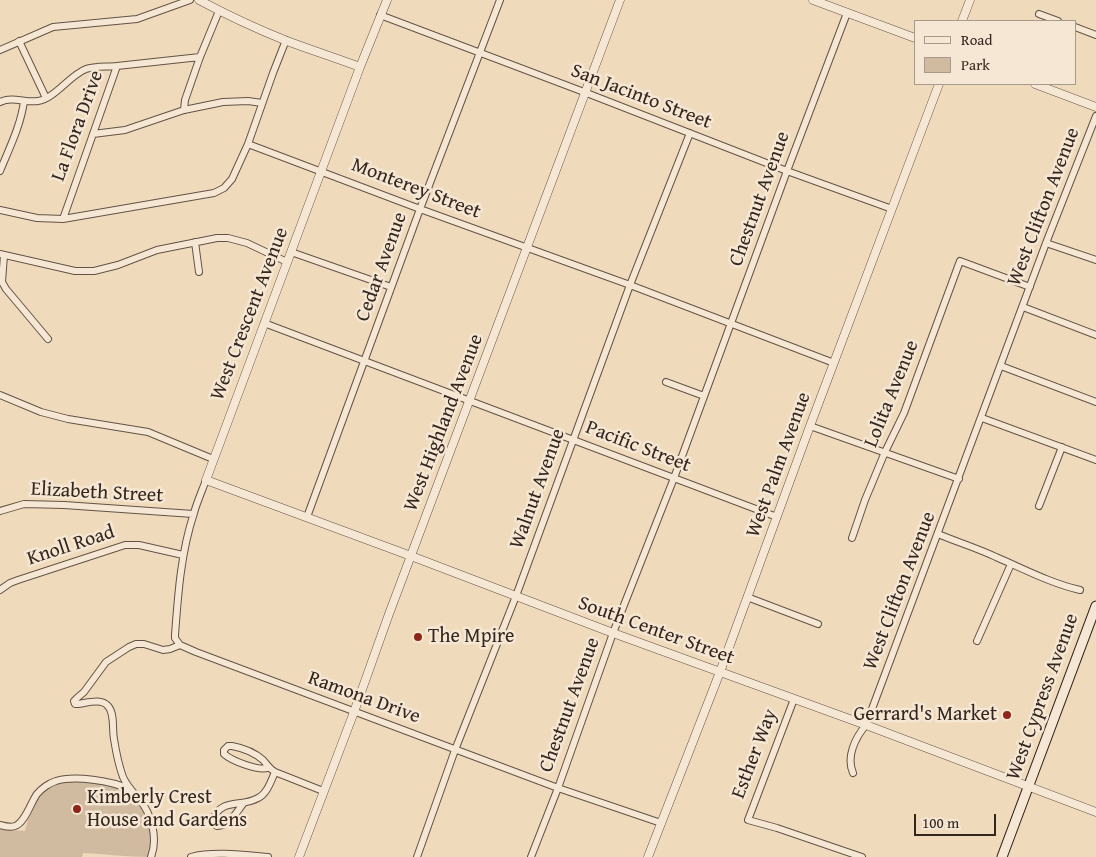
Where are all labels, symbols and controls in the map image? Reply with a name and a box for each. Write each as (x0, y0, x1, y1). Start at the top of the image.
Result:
legend (914, 20, 1076, 85)
text: Road (961, 29, 992, 50)
text: Park (961, 54, 990, 75)
street label: San Jacinto Street (567, 59, 715, 135)
street label: La Flora Drive (47, 67, 109, 185)
street label: West Clifton Avenue (1003, 124, 1085, 290)
street label: Chestnut Avenue (725, 128, 795, 270)
street label: Monterey Street (348, 153, 484, 225)
street label: Cedar Avenue (351, 209, 413, 325)
street label: West Crescent Avenue (206, 224, 294, 404)
street label: West Highland Avenue (399, 331, 489, 515)
street label: Lolita Avenue (860, 337, 924, 451)
street label: West Palm Avenue (742, 389, 816, 541)
street label: Pacific Street (582, 416, 694, 478)
street label: Walnut Avenue (505, 426, 571, 552)
street label: Elizabeth Street (30, 478, 164, 508)
street label: West Clifton Avenue (859, 508, 941, 674)
street label: Knoll Road (24, 521, 118, 571)
street label: South Center Street (575, 592, 737, 670)
street label: West Cypress Avenue (1002, 610, 1084, 784)
place label: The Mpire (428, 625, 514, 649)
marker: The Mpire (412, 631, 424, 643)
street label: Chestnut Avenue (535, 634, 605, 776)
street label: Ramona Drive (305, 667, 423, 729)
place label: Gerrard's Market (854, 703, 997, 727)
street label: Esther Way (727, 706, 783, 802)
marker: Gerrard's Market (1001, 709, 1013, 721)
place label: Kimberly Crest House and Gardens (87, 786, 247, 833)
marker: Kimberly Crest House and Gardens (71, 803, 83, 815)
scale bar (916, 804, 998, 836)
text: 100 m (922, 812, 959, 833)

